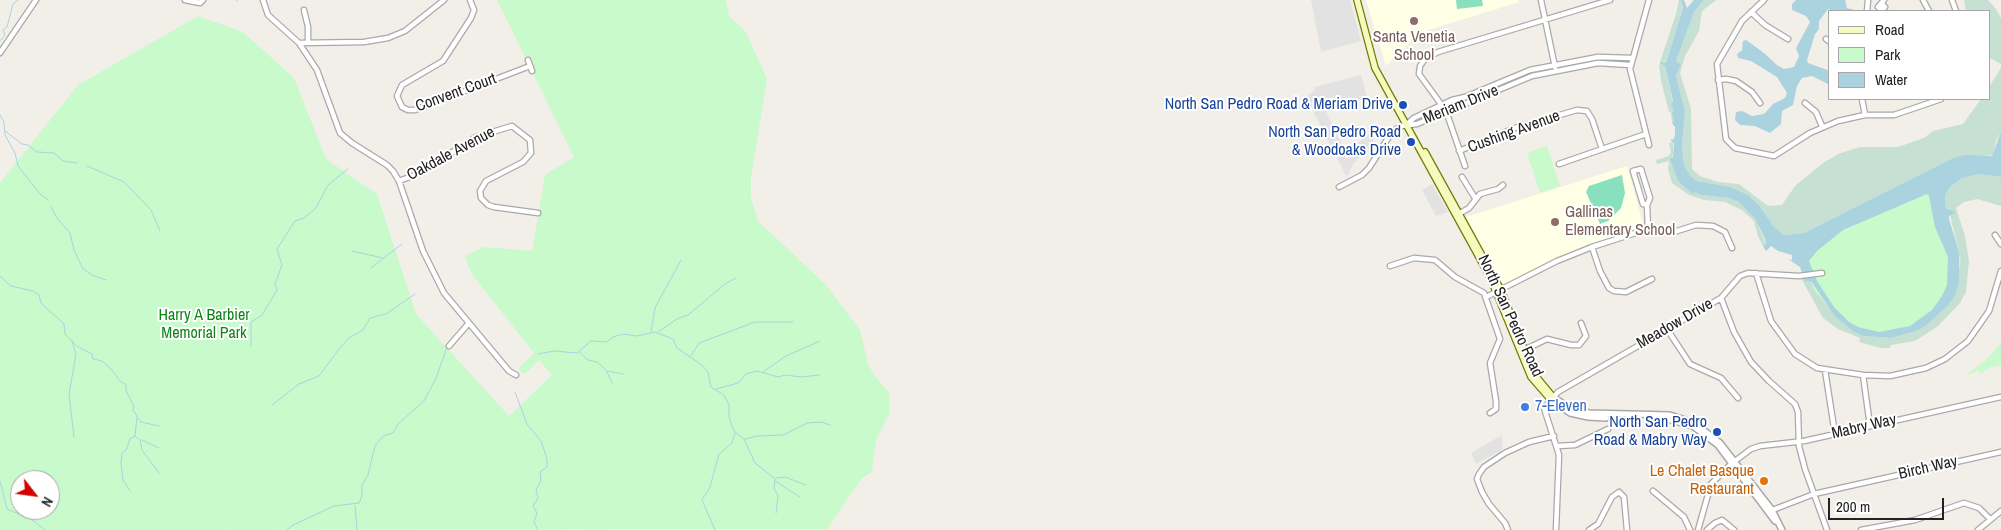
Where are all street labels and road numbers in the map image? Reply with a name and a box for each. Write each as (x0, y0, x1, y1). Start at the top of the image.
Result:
street label: Convent Court (413, 70, 499, 116)
street label: Meriam Drive (1421, 81, 1501, 129)
street label: Cushing Avenue (1465, 106, 1563, 158)
street label: Oakdale Avenue (404, 123, 498, 185)
street label: North San Pedro Road (1473, 252, 1547, 380)
street label: Meadow Drive (1634, 295, 1716, 353)
street label: Mabry Way (1830, 410, 1898, 444)
street label: Birch Way (1897, 452, 1959, 484)

